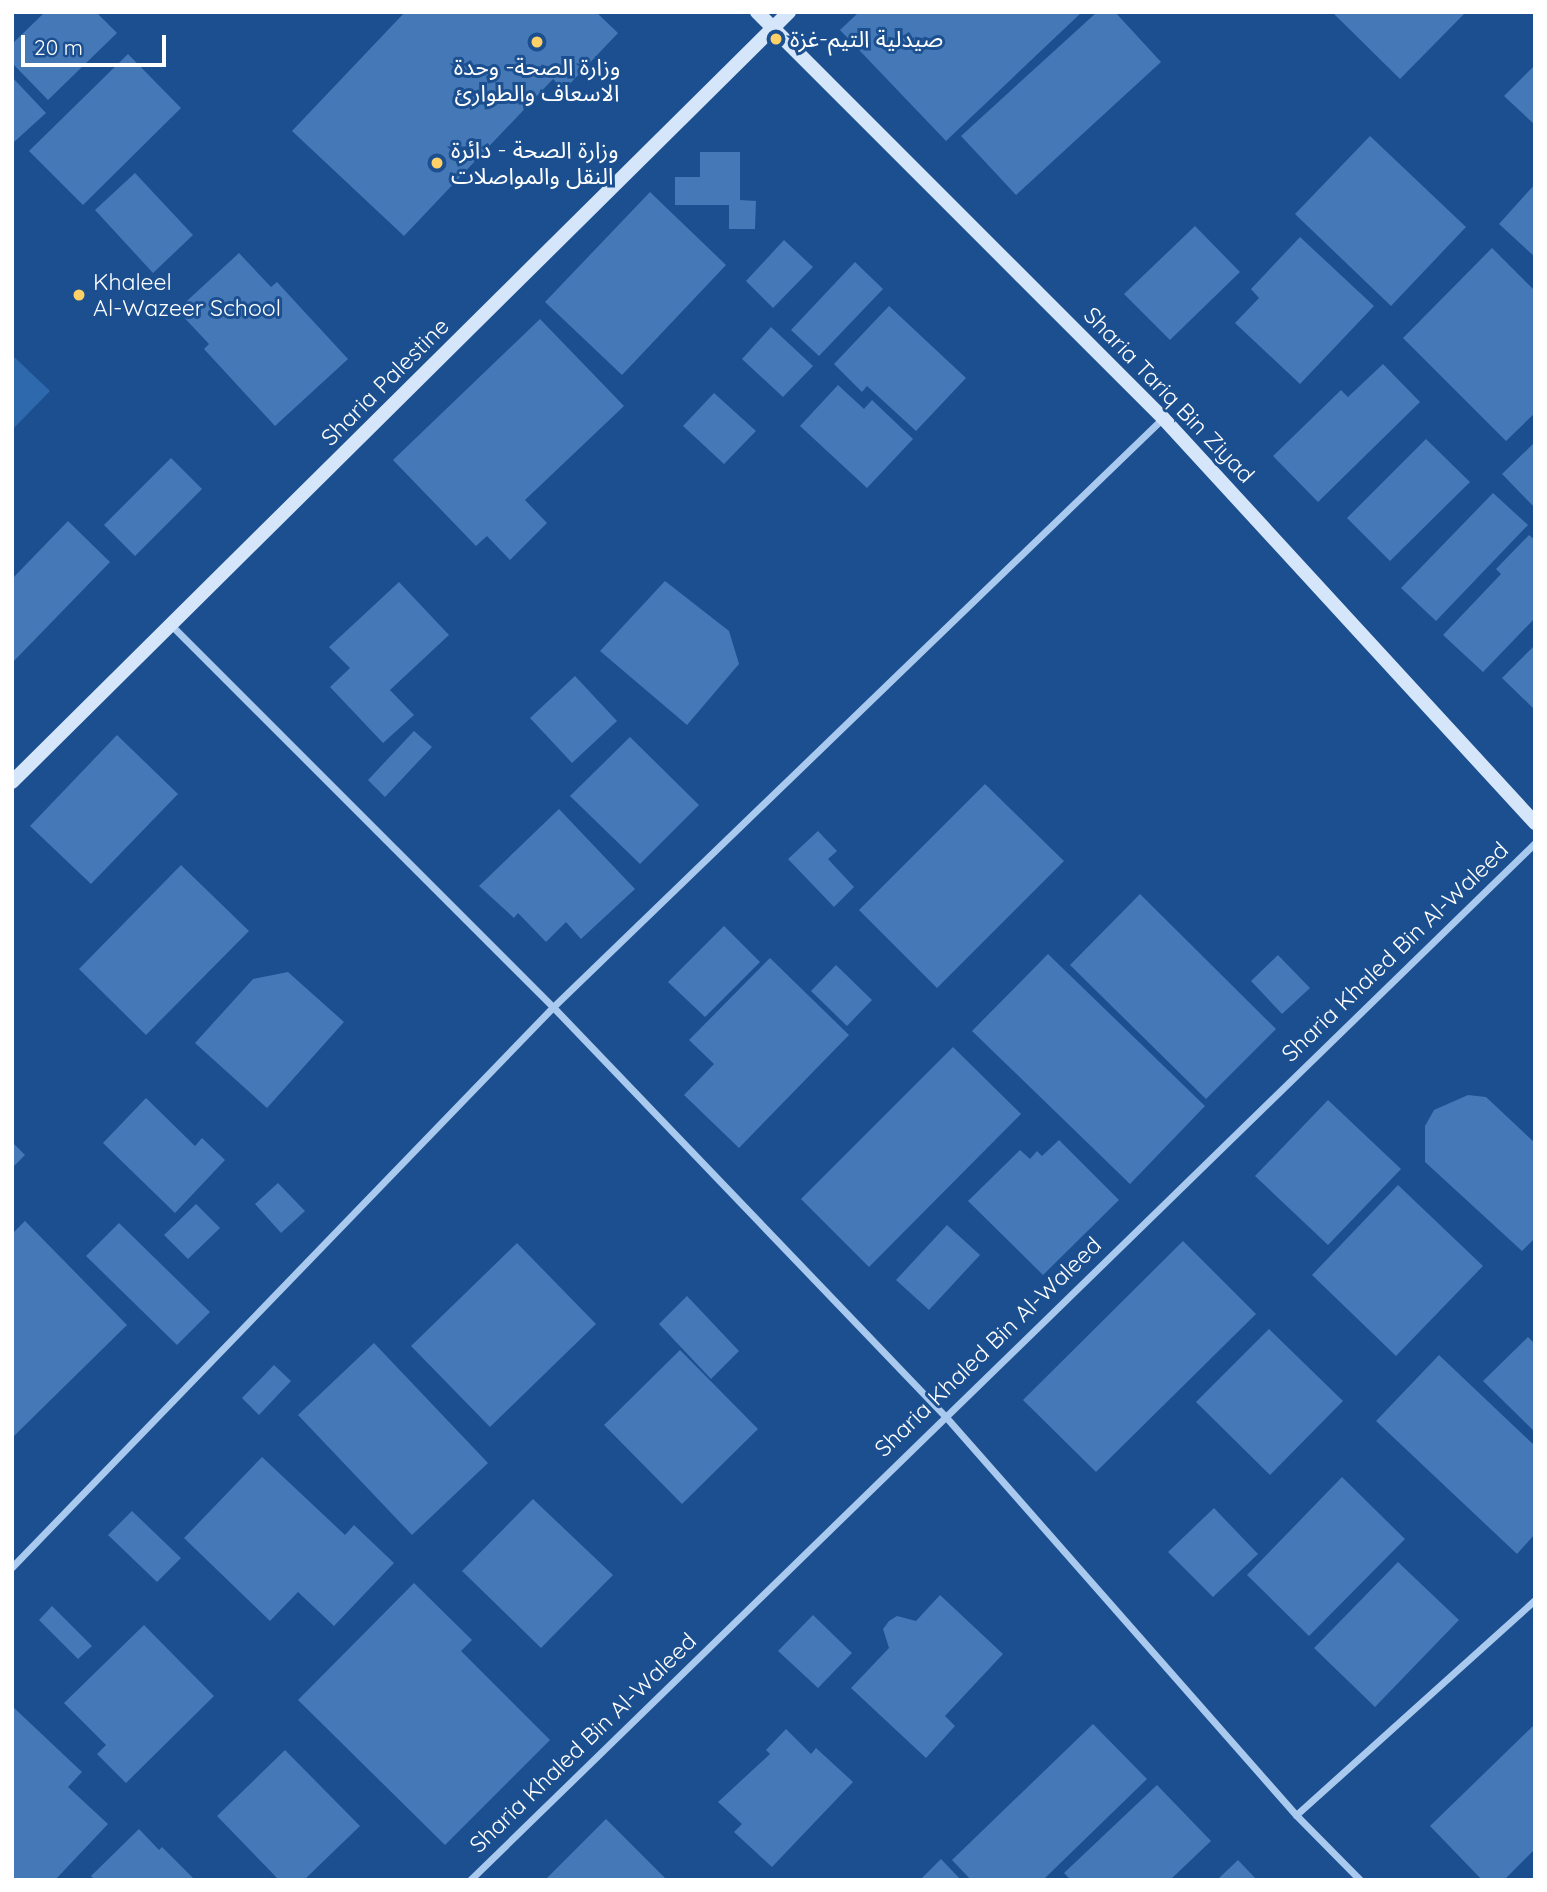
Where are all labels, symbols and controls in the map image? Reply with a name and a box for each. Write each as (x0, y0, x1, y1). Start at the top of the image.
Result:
scale bar (24, 21, 170, 65)
place label: صيدلية التيم-غزة (790, 25, 943, 53)
marker: صيدلية التيم-غزة (768, 31, 784, 47)
text: 20 m (34, 34, 83, 60)
marker: وزارة الصحة- وحدة الاسعاف والطوارئ (529, 34, 545, 50)
place label: وزارة الصحة- وحدة الاسعاف والطوارئ (454, 53, 620, 107)
place label: وزارة الصحة - دائرة النقل والمواصلات (451, 136, 619, 190)
marker: وزارة الصحة - دائرة النقل والمواصلات (429, 155, 445, 171)
place label: Khaleel Al-Wazeer School (93, 268, 281, 322)
marker: Khaleel Al-Wazeer School (71, 287, 87, 303)
street label: Sharia Tariq Bin Ziyad (1078, 301, 1260, 489)
street label: Sharia Palestine (315, 312, 455, 452)
street label: Sharia Khaled Bin Al-Waleed (1276, 836, 1514, 1068)
street label: Sharia Khaled Bin Al-Waleed (869, 1231, 1107, 1463)
street label: Sharia Khaled Bin Al-Waleed (464, 1627, 702, 1859)

